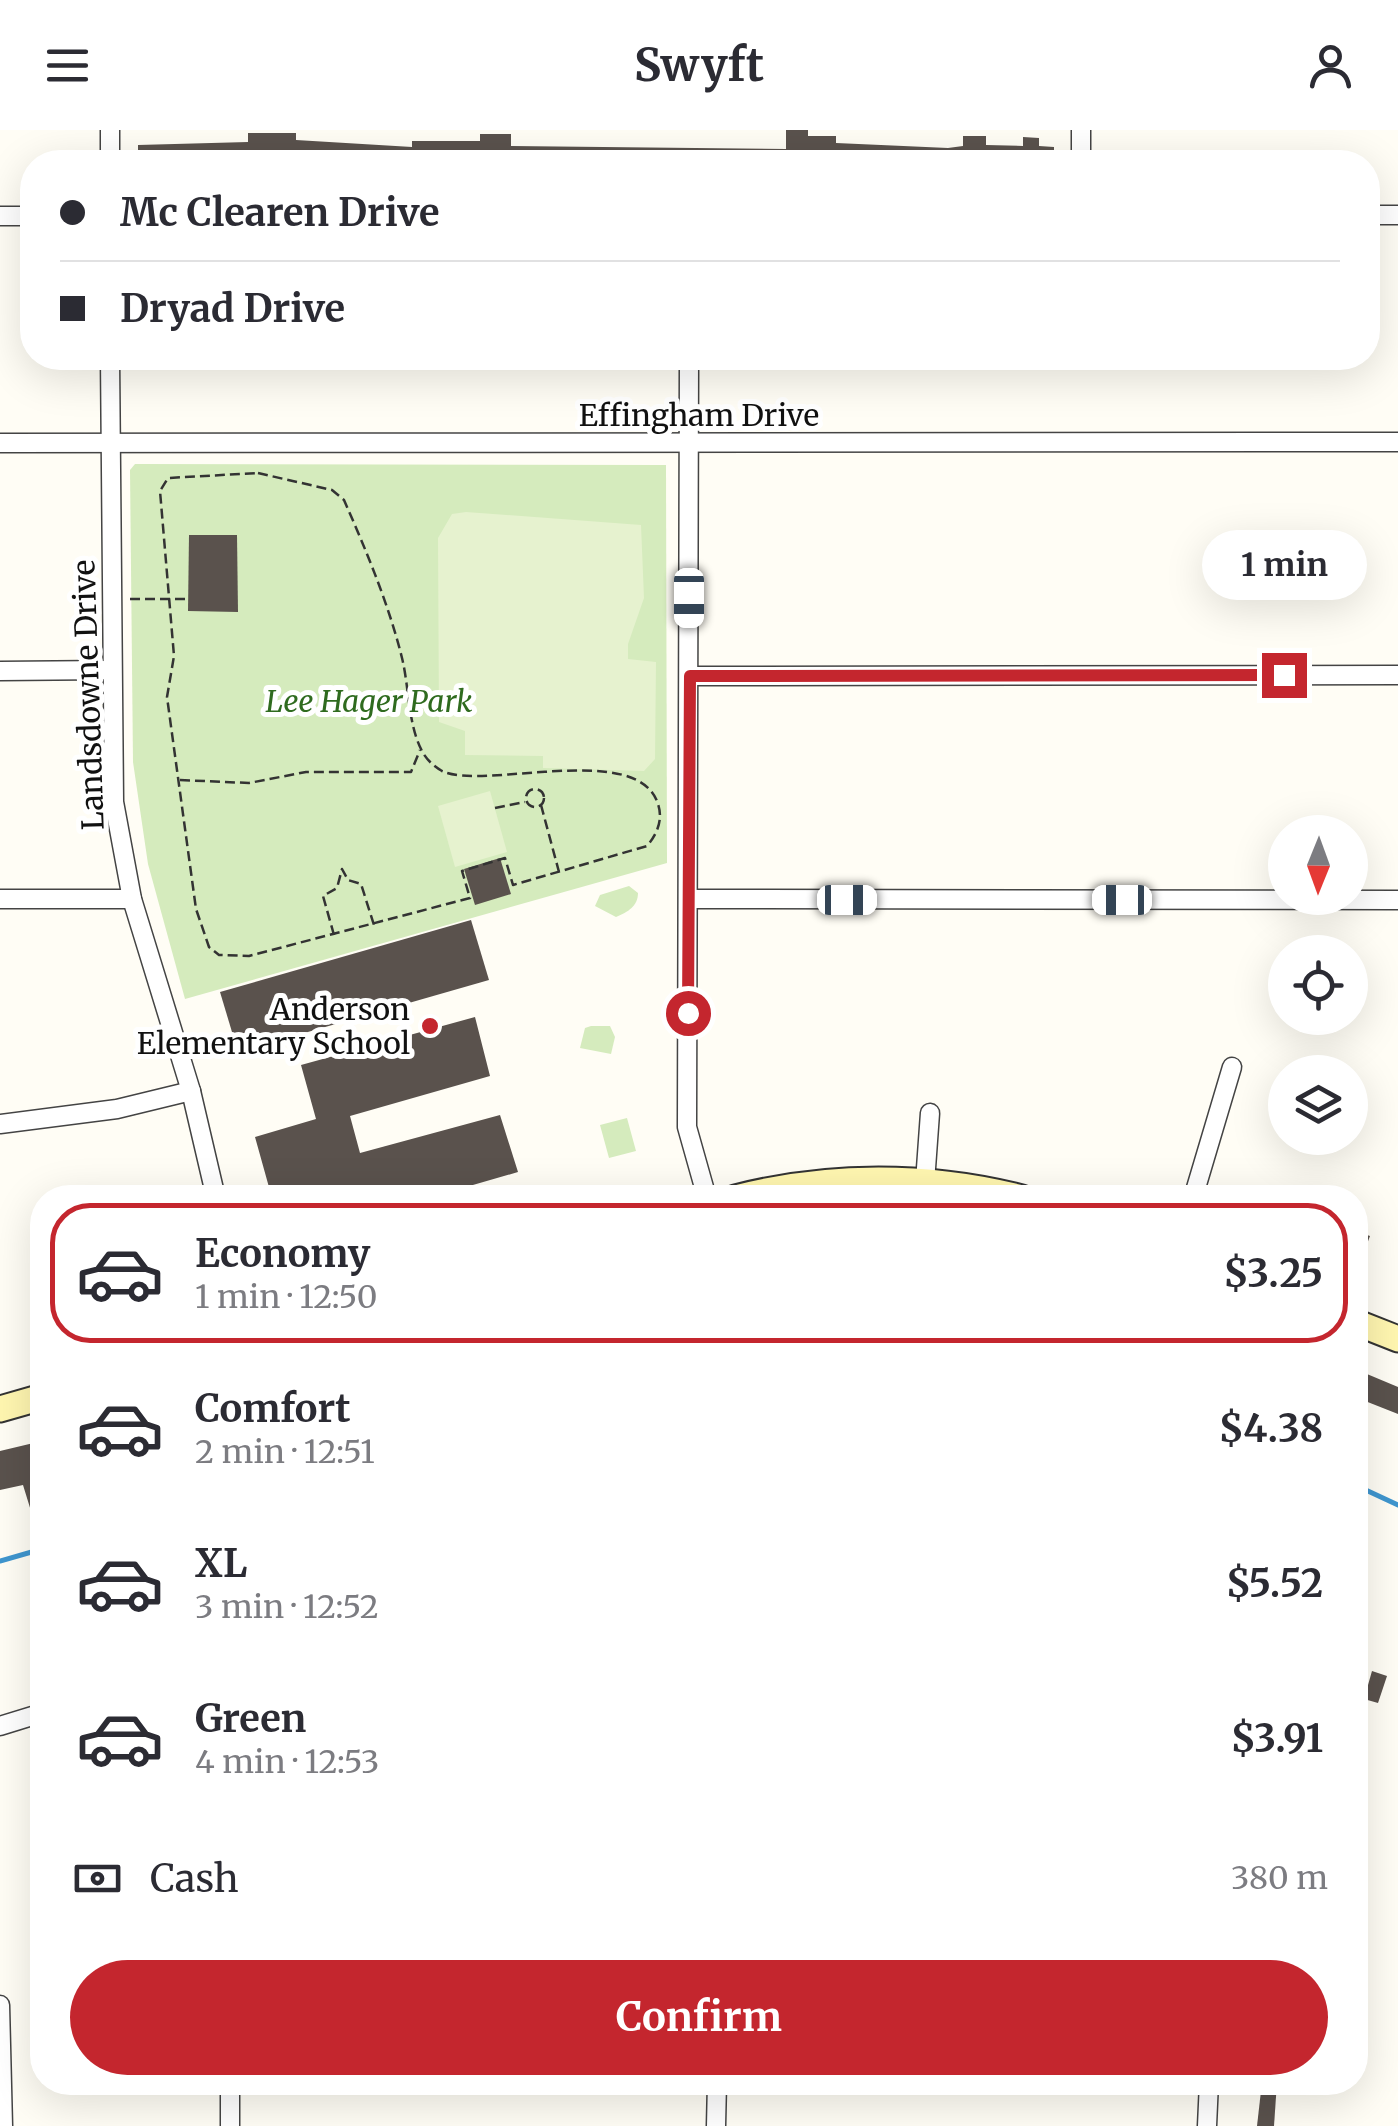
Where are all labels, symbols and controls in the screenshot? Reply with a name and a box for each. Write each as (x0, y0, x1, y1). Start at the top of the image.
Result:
text: Swyft (634, 37, 764, 93)
icon: menu (40, 38, 95, 93)
icon: person (1303, 38, 1358, 93)
text: Mc Clearen Drive (120, 189, 440, 236)
text: Dryad Drive (120, 285, 345, 332)
street label: Effingham Drive (579, 396, 819, 434)
callout: 1 min (1202, 530, 1366, 600)
text: 1 min (1241, 545, 1328, 585)
street label: Landsdowne Drive (64, 559, 112, 831)
car (674, 568, 704, 628)
route end (1262, 653, 1307, 698)
park label: Lee Hager Park (266, 682, 473, 720)
north arrow (1268, 815, 1368, 915)
map controls (1268, 815, 1368, 1155)
car (817, 885, 877, 915)
car (1092, 885, 1152, 915)
button: locate (1268, 935, 1368, 1035)
place label: Anderson Elementary School (137, 990, 410, 1062)
route start (666, 991, 711, 1036)
marker: Anderson Elementary School (419, 1015, 441, 1037)
button: layers (1268, 1055, 1368, 1155)
icon: car (75, 1228, 165, 1318)
text: Economy (195, 1230, 370, 1277)
text: $3.25 (1223, 1250, 1323, 1297)
text: 1 min · 12:50 (195, 1277, 377, 1317)
icon: car (75, 1383, 165, 1473)
text: Comfort (195, 1385, 351, 1432)
text: $4.38 (1218, 1405, 1323, 1452)
text: 2 min · 12:51 (195, 1432, 375, 1472)
icon: car (75, 1538, 165, 1628)
text: XL (195, 1540, 247, 1587)
text: $5.52 (1226, 1560, 1323, 1607)
text: 3 min · 12:52 (195, 1587, 379, 1627)
icon: car (75, 1693, 165, 1783)
text: Green (195, 1695, 306, 1742)
text: $3.91 (1230, 1715, 1323, 1762)
text: 4 min · 12:53 (195, 1742, 379, 1782)
icon: cash (70, 1851, 125, 1906)
text: Cash (150, 1855, 239, 1902)
text: 380 m (1231, 1858, 1328, 1898)
button: Confirm (70, 1960, 1328, 2075)

